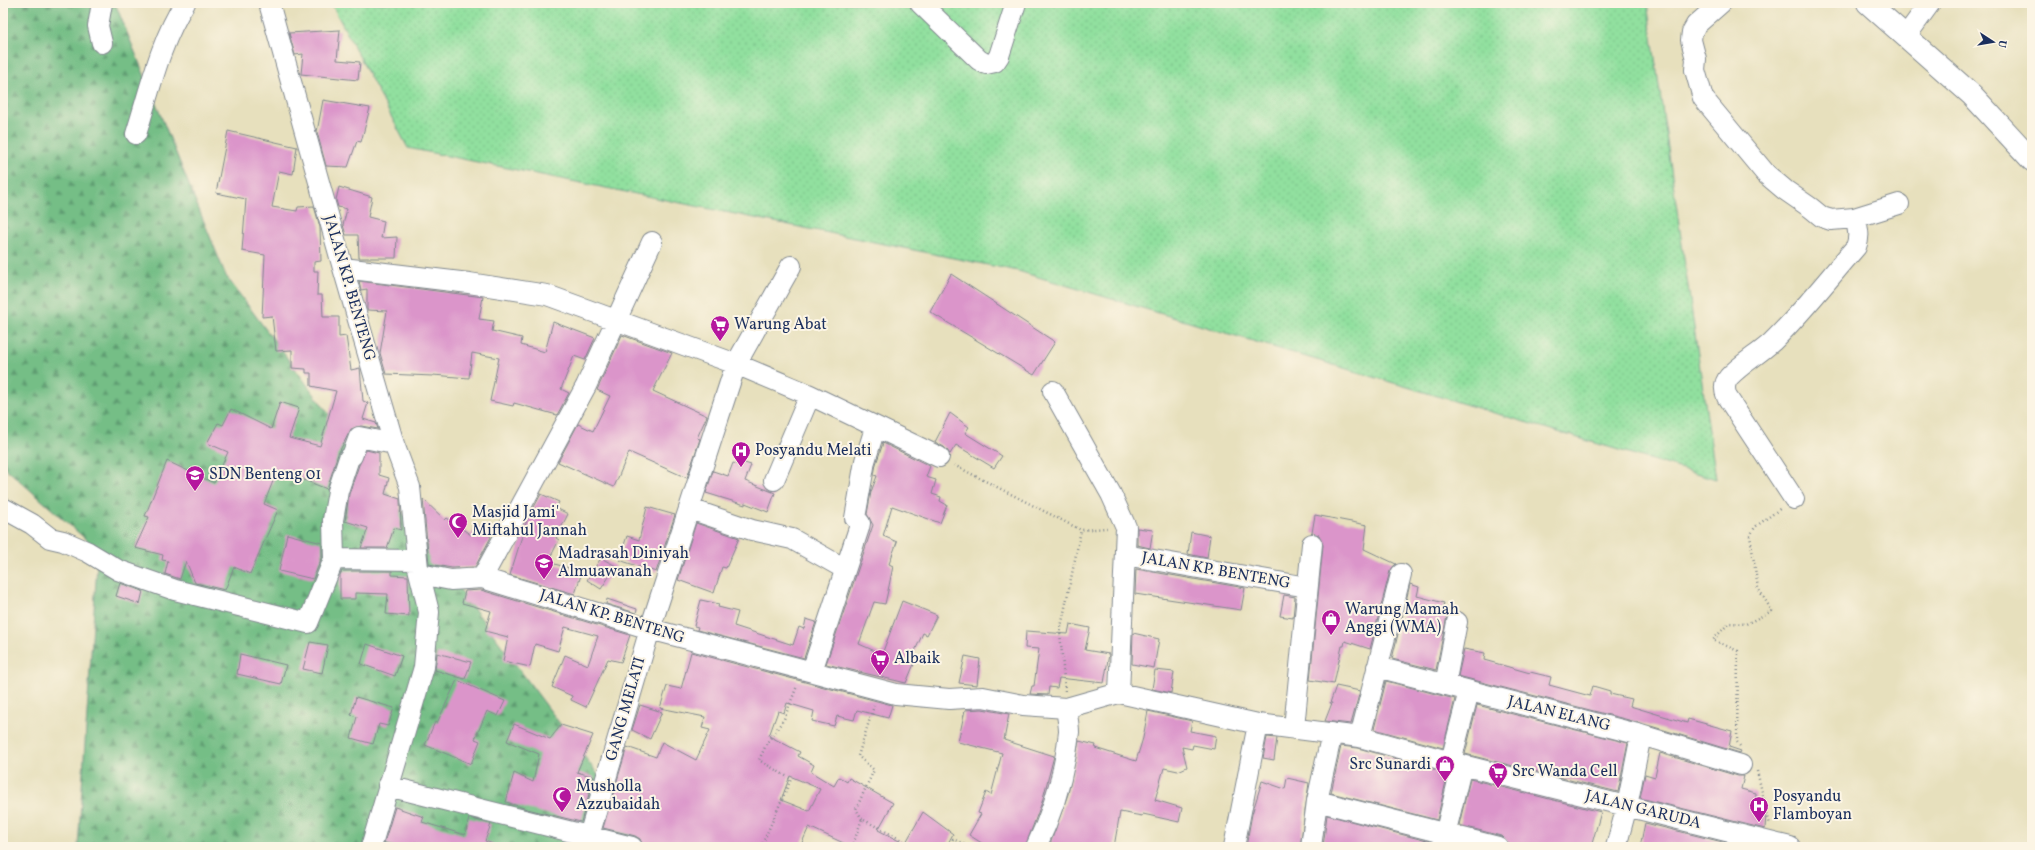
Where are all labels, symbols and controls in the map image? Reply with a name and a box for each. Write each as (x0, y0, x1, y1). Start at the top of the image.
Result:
north arrow (1973, 22, 2013, 62)
text: U (1993, 39, 2009, 49)
street label: JALAN KP. BENTENG (318, 212, 380, 364)
supermarket icon: Warung Abat (709, 314, 731, 342)
place label: Warung Abat (734, 314, 827, 336)
hospital icon: Posyandu Melati (730, 440, 752, 468)
place label: Posyandu Melati (755, 440, 872, 462)
school or university icon: SDN Benteng 01 (184, 464, 206, 492)
place label: SDN Benteng 01 (209, 464, 321, 486)
place label: Masjid Jami' Miftahul Jannah (472, 502, 587, 542)
mosque icon: Masjid Jami' Miftahul Jannah (447, 511, 469, 539)
place label: Madrasah Diniyah Almuawanah (558, 543, 689, 583)
street label: JALAN KP. BENTENG (1140, 547, 1292, 595)
school or university icon: Madrasah Diniyah Almuawanah (533, 552, 555, 580)
street label: JALAN KP. BENTENG (537, 584, 687, 650)
place label: Warung Mamah Anggi (WMA) (1345, 599, 1459, 639)
shop icon: Warung Mamah Anggi (WMA) (1320, 608, 1342, 636)
supermarket icon: Albaik (869, 648, 891, 676)
place label: Albaik (894, 648, 941, 670)
street label: GANG MELATI (601, 654, 651, 764)
street label: JALAN ELANG (1505, 691, 1613, 737)
place label: Src Sunardi (1349, 754, 1431, 776)
shop icon: Src Sunardi (1434, 754, 1456, 782)
supermarket icon: Src Wanda Cell (1487, 761, 1509, 789)
place label: Src Wanda Cell (1512, 761, 1618, 783)
place label: Musholla Azzubaidah (576, 776, 660, 816)
mosque icon: Musholla Azzubaidah (551, 785, 573, 813)
street label: JALAN GARUDA (1583, 785, 1703, 835)
place label: Posyandu Flamboyan (1773, 786, 1852, 826)
hospital icon: Posyandu Flamboyan (1748, 795, 1770, 823)

